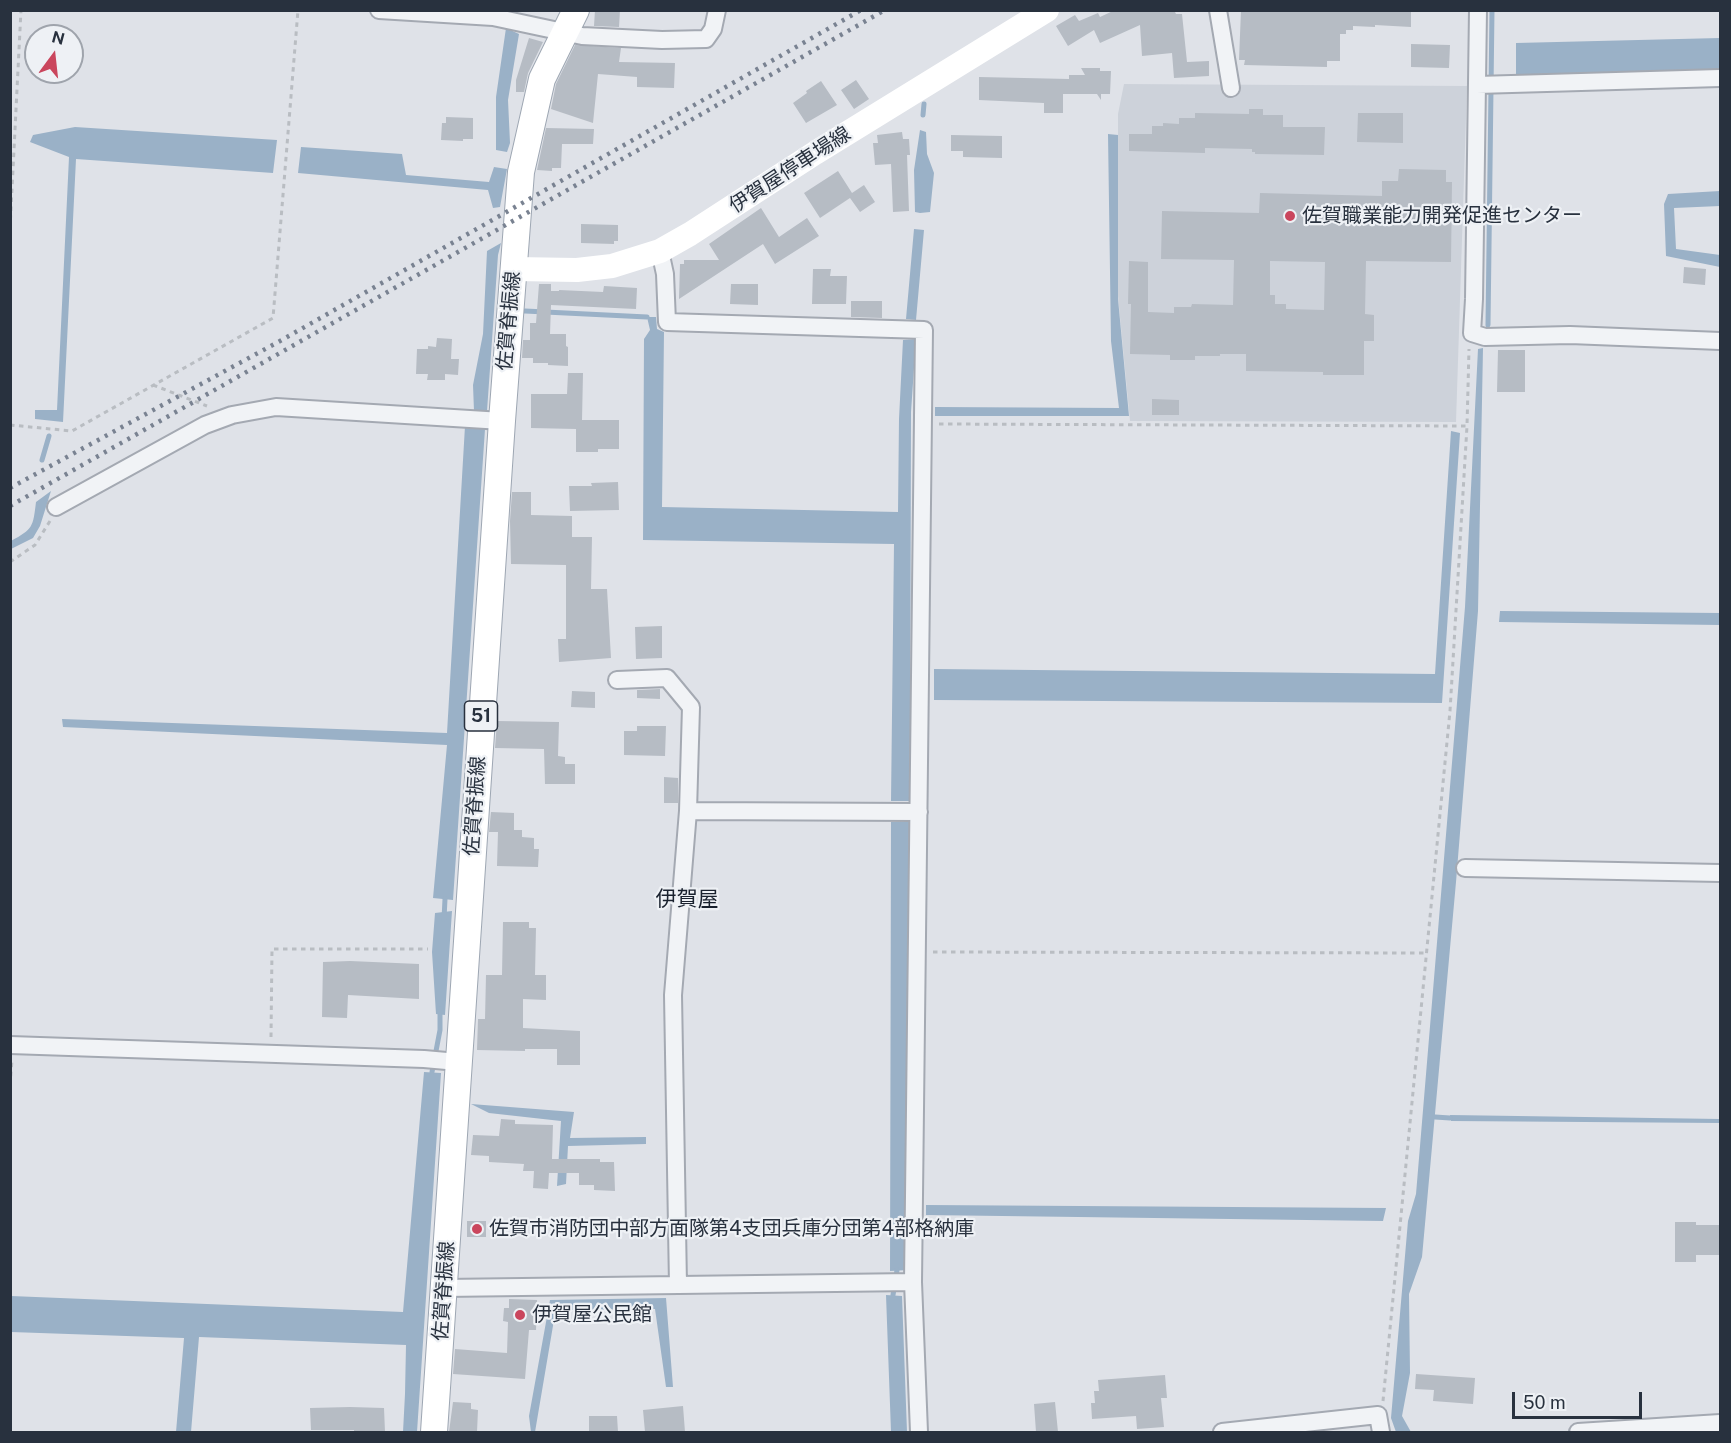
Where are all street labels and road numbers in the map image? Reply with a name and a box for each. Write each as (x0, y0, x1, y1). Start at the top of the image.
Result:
street label: 伊賀屋停車場線 (725, 122, 855, 218)
street label: 佐賀脊振線 (493, 270, 525, 372)
road number: 51 (464, 701, 498, 731)
street label: 佐賀脊振線 (460, 755, 490, 857)
street label: 佐賀脊振線 (429, 1240, 459, 1342)

